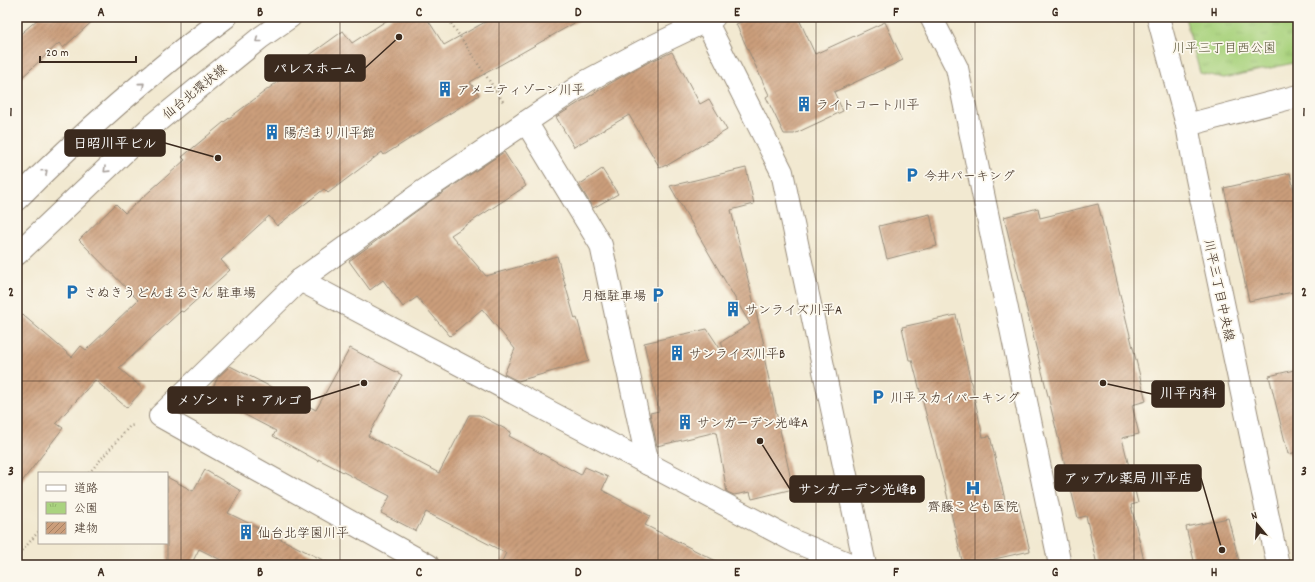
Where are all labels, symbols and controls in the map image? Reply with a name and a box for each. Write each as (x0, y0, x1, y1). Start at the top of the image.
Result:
text: A (97, 4, 105, 23)
text: B (257, 4, 263, 23)
text: C (416, 4, 423, 23)
text: D (575, 4, 582, 23)
text: E (734, 4, 741, 23)
text: F (893, 4, 899, 23)
text: G (1052, 4, 1059, 23)
text: H (1211, 4, 1218, 23)
one-way arrow (255, 35, 262, 43)
scale bar (40, 38, 136, 64)
park label: 川平三丁目西公園 (1172, 40, 1276, 59)
text: 20 m (46, 45, 69, 62)
callout: パレスホーム (265, 55, 365, 81)
street label: 仙台北環状線 (159, 60, 233, 125)
text: パレスホーム (273, 60, 357, 80)
building icon: アメニティゾーン川平 (436, 80, 454, 98)
one-way arrow (137, 82, 144, 89)
place label: アメニティゾーン川平 (457, 82, 585, 101)
building icon: ライトコート川平 (795, 95, 813, 113)
place label: ライトコート川平 (816, 97, 919, 116)
text: 1 (10, 104, 13, 123)
text: 1 (1303, 104, 1306, 123)
building icon: 陽だまり川平館 (263, 123, 281, 141)
place label: 陽だまり川平館 (284, 125, 375, 144)
callout: 日昭川平ビル (65, 130, 165, 156)
text: 日昭川平ビル (73, 135, 157, 155)
one-way arrow (103, 165, 111, 172)
parking icon: 今井パーキング (903, 166, 921, 184)
place label: 今井パーキング (924, 168, 1015, 187)
one-way arrow (40, 169, 48, 177)
street label: 川平三丁目中央線 (1197, 238, 1238, 344)
parking icon: さぬきうどんまるさん 駐車場 (63, 283, 81, 301)
text: 2 (8, 284, 14, 303)
text: 2 (1301, 284, 1307, 303)
place label: さぬきうどんまるさん 駐車場 (84, 285, 256, 304)
parking icon: 月極駐車場 (649, 286, 667, 304)
place label: 月極駐車場 (581, 288, 646, 307)
building icon: サンライズ川平A (724, 300, 742, 318)
place label: サンライズ川平A (745, 302, 842, 321)
building icon: サンライズ川平B (668, 344, 686, 362)
place label: サンライズ川平B (689, 346, 785, 365)
callout: 川平内科 (1152, 381, 1224, 407)
text: 川平内科 (1160, 385, 1217, 405)
callout: メゾン・ド・アルゴ (168, 387, 310, 413)
parking icon: 川平スカイパーキング (869, 388, 887, 406)
place label: 川平スカイパーキング (890, 390, 1020, 409)
text: メゾン・ド・アルゴ (176, 392, 302, 412)
building icon: サンガーデン光峰A (676, 413, 694, 431)
place label: サンガーデン光峰A (697, 415, 808, 434)
text: 3 (8, 463, 14, 482)
text: 3 (1301, 463, 1307, 482)
callout: アップル薬局 川平店 (1055, 465, 1201, 491)
text: アップル薬局 川平店 (1064, 470, 1192, 490)
legend (38, 472, 168, 544)
callout: サンガーデン光峰B (790, 476, 924, 502)
hospital icon: 齊藤こども医院 (964, 479, 982, 497)
text: 道路 (74, 481, 98, 498)
text: サンガーデン光峰B (798, 481, 917, 501)
place label: 齊藤こども医院 (927, 499, 1019, 518)
text: 公園 (74, 501, 98, 518)
north arrow (1237, 504, 1277, 544)
text: N (1249, 508, 1260, 525)
text: 建物 (74, 521, 98, 538)
building icon: 仙台北学園川平 (237, 523, 255, 541)
place label: 仙台北学園川平 (258, 525, 349, 544)
text: A (97, 564, 105, 582)
text: B (257, 564, 263, 582)
text: C (416, 564, 423, 582)
text: D (575, 564, 582, 582)
text: E (734, 564, 741, 582)
text: F (893, 564, 899, 582)
text: G (1052, 564, 1059, 582)
text: H (1211, 564, 1218, 582)

